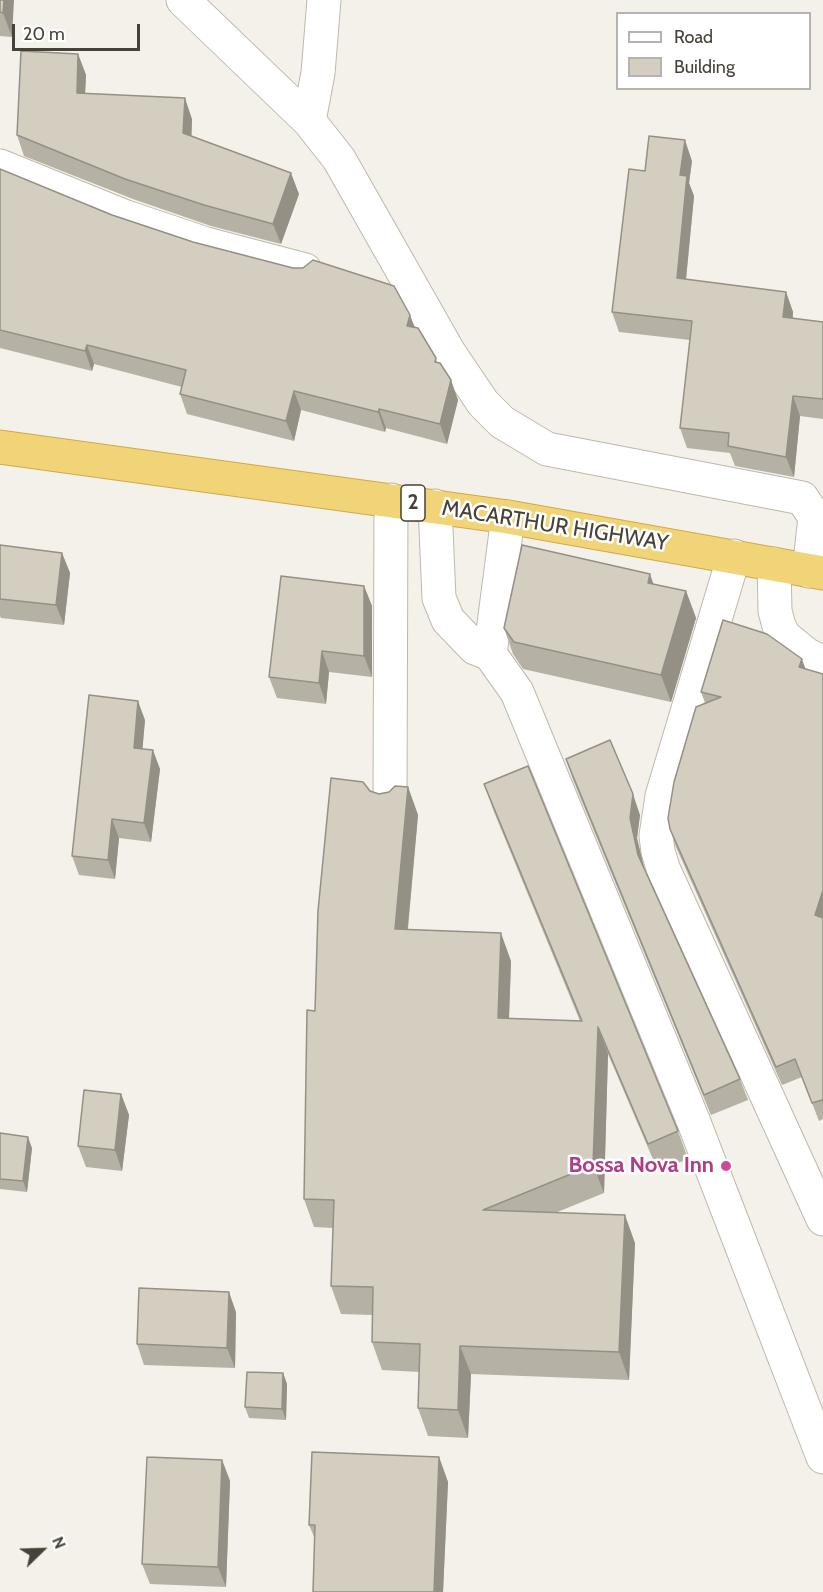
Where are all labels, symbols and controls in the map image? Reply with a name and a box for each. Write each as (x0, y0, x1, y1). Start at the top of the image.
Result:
scale bar (15, 12, 142, 50)
legend (616, 12, 811, 90)
text: 20 m (23, 23, 65, 45)
text: Road (674, 26, 713, 48)
text: Building (674, 56, 735, 78)
road number: 2 (401, 485, 425, 521)
street label: MACARTHUR HIGHWAY (440, 495, 670, 557)
place label: Bossa Nova Inn (569, 1153, 714, 1179)
marker: Bossa Nova Inn (719, 1159, 733, 1173)
north arrow (12, 1520, 72, 1580)
text: N (48, 1534, 70, 1552)

